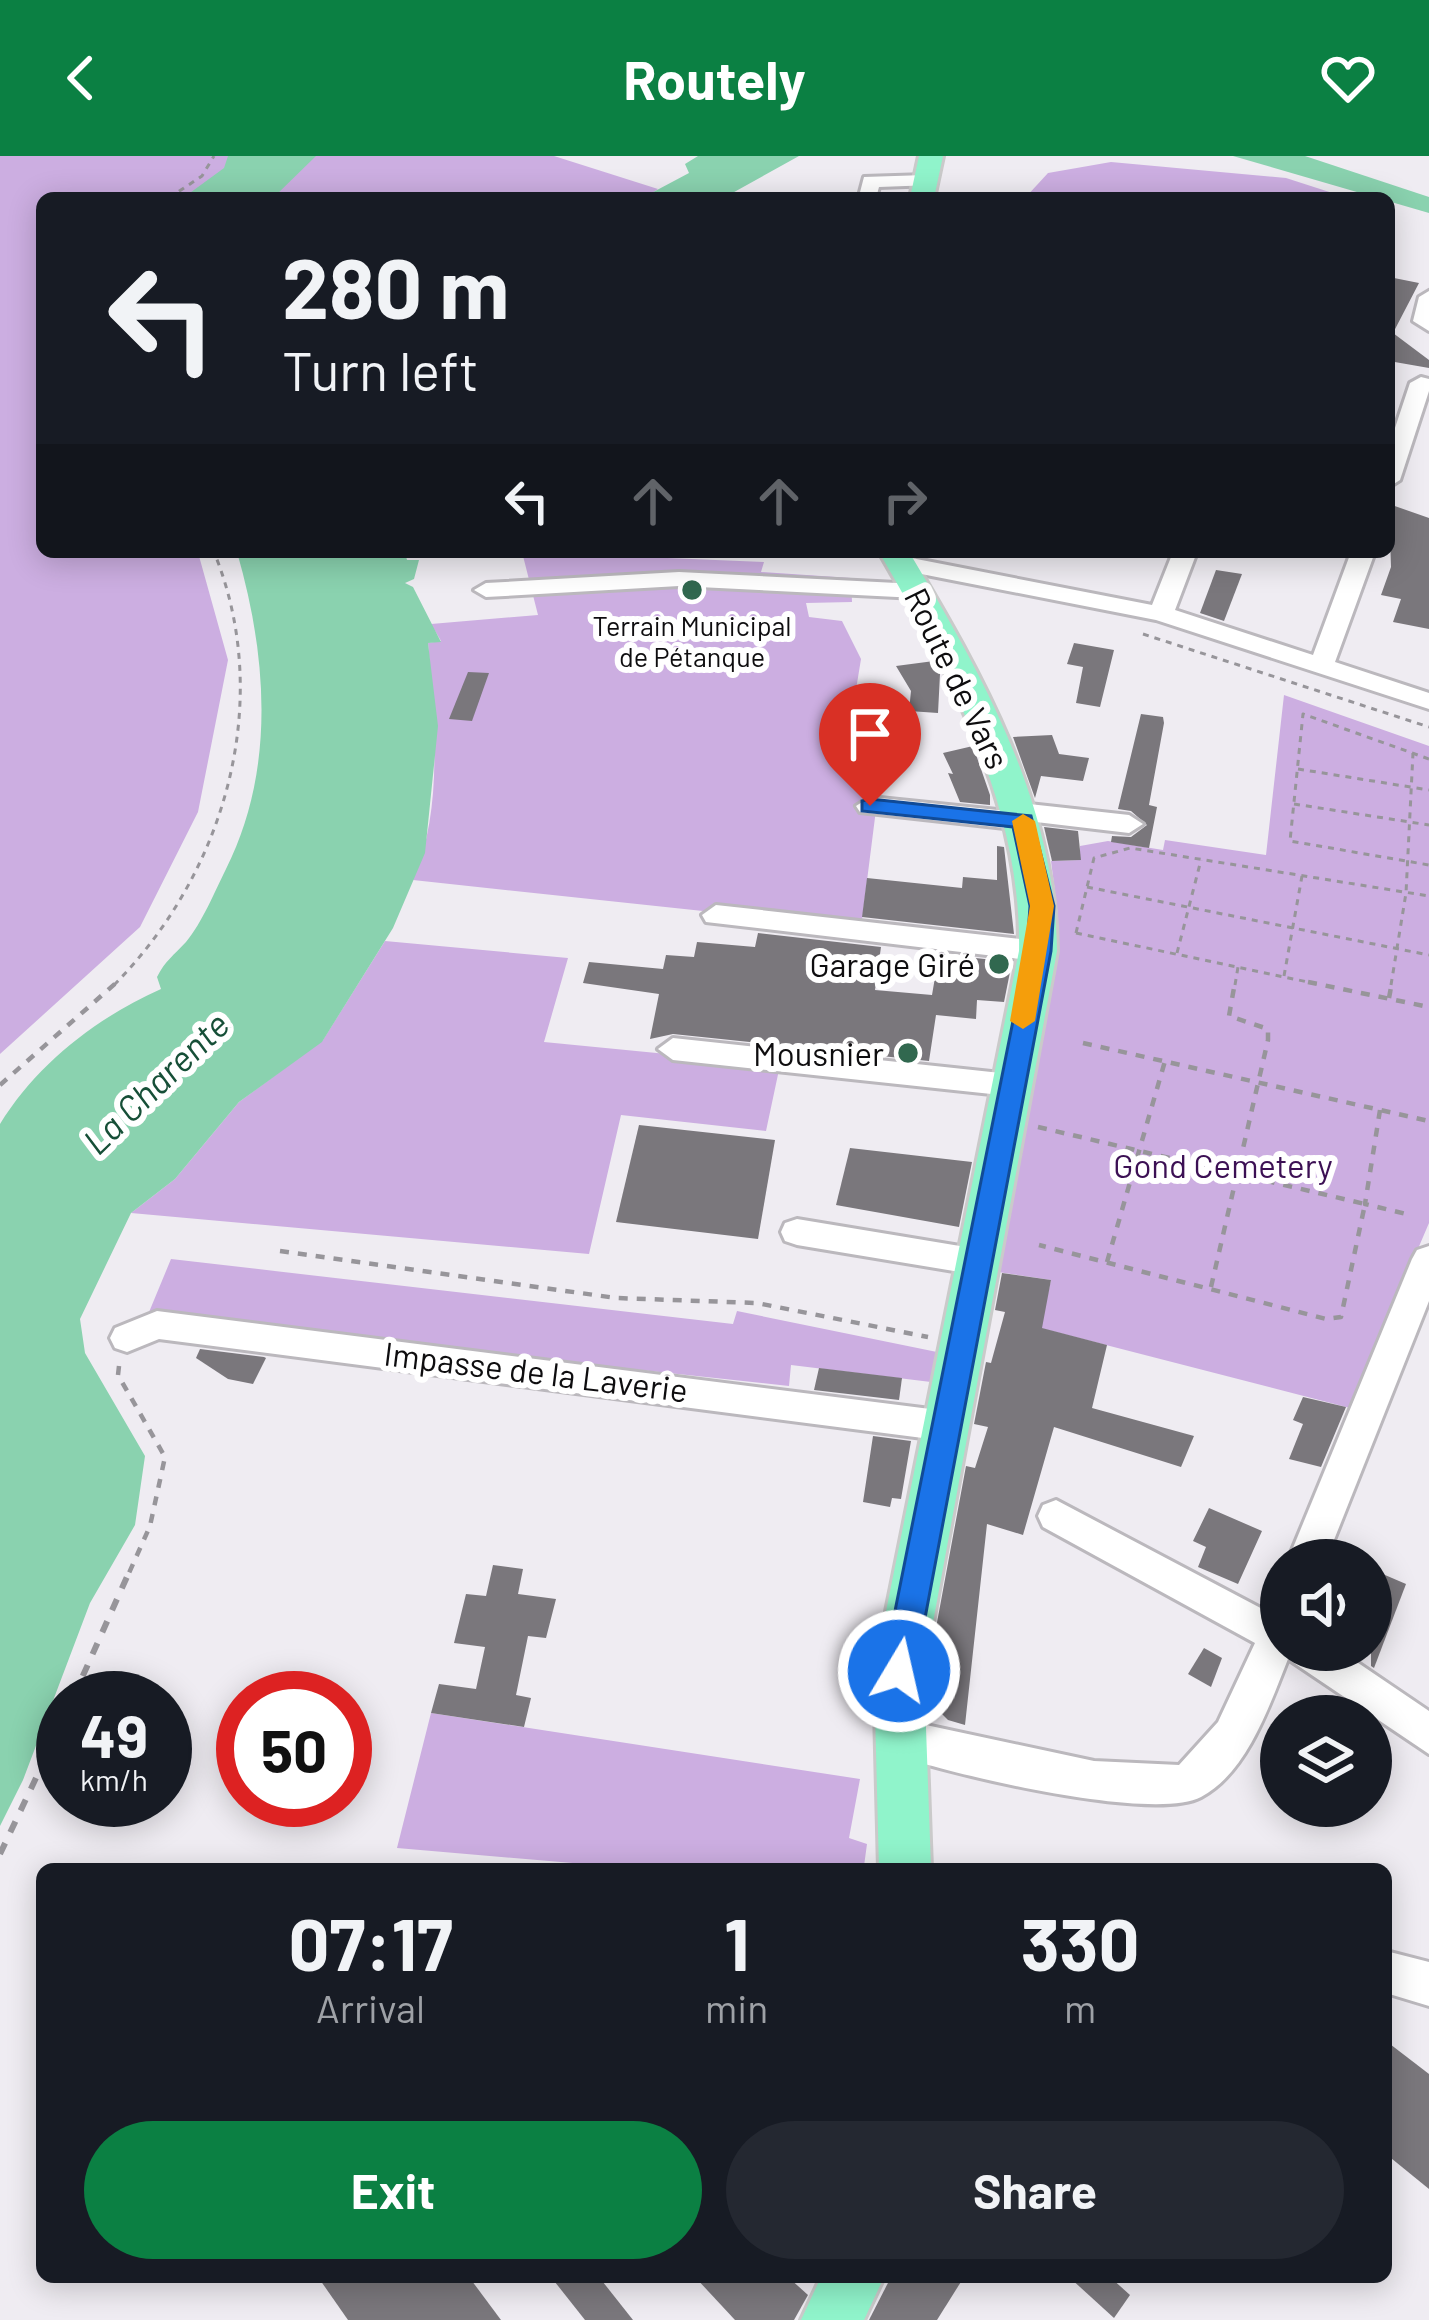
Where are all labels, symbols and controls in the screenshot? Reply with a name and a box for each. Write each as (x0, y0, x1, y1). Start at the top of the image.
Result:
icon: back (48, 45, 114, 111)
icon: heart (1315, 45, 1381, 111)
text: Routely (623, 46, 806, 111)
text: 280 m (282, 235, 509, 336)
icon: left (84, 240, 240, 396)
text: Turn left (282, 337, 479, 402)
icon: left (494, 468, 560, 534)
icon: ahead (620, 468, 686, 534)
icon: ahead (746, 468, 812, 534)
icon: right (872, 468, 938, 534)
marker: Terrain Municipal de Pétanque (679, 577, 705, 603)
street label: Route de Vars (897, 581, 1019, 775)
place label: Terrain Municipal de Pétanque (592, 609, 792, 672)
pin (819, 683, 921, 806)
icon: arrive (837, 701, 903, 767)
place label: Garage Giré (809, 944, 975, 984)
marker: Garage Giré (986, 951, 1012, 977)
water label: La Charente (73, 1002, 237, 1162)
place label: Mousnier (753, 1033, 884, 1073)
marker: Mousnier (895, 1040, 921, 1066)
park label: Gond Cemetery (1113, 1145, 1333, 1185)
street label: Impasse de la Laverie (382, 1333, 690, 1409)
map controls (1260, 1539, 1392, 1827)
button: sound (1260, 1539, 1392, 1671)
position arrow (836, 1608, 962, 1734)
speed limit sign: 50 (216, 1671, 372, 1827)
button: layers (1260, 1695, 1392, 1827)
text: 49 (80, 1698, 148, 1770)
text: km/h (80, 1761, 148, 1797)
text: 07:17 (288, 1899, 453, 1985)
text: 1 (724, 1899, 749, 1985)
text: 330 (1021, 1899, 1140, 1985)
text: Arrival (316, 1984, 425, 2031)
text: min (705, 1984, 768, 2031)
text: m (1064, 1984, 1096, 2031)
button: Exit (84, 2121, 702, 2259)
button: Share (726, 2121, 1344, 2259)

